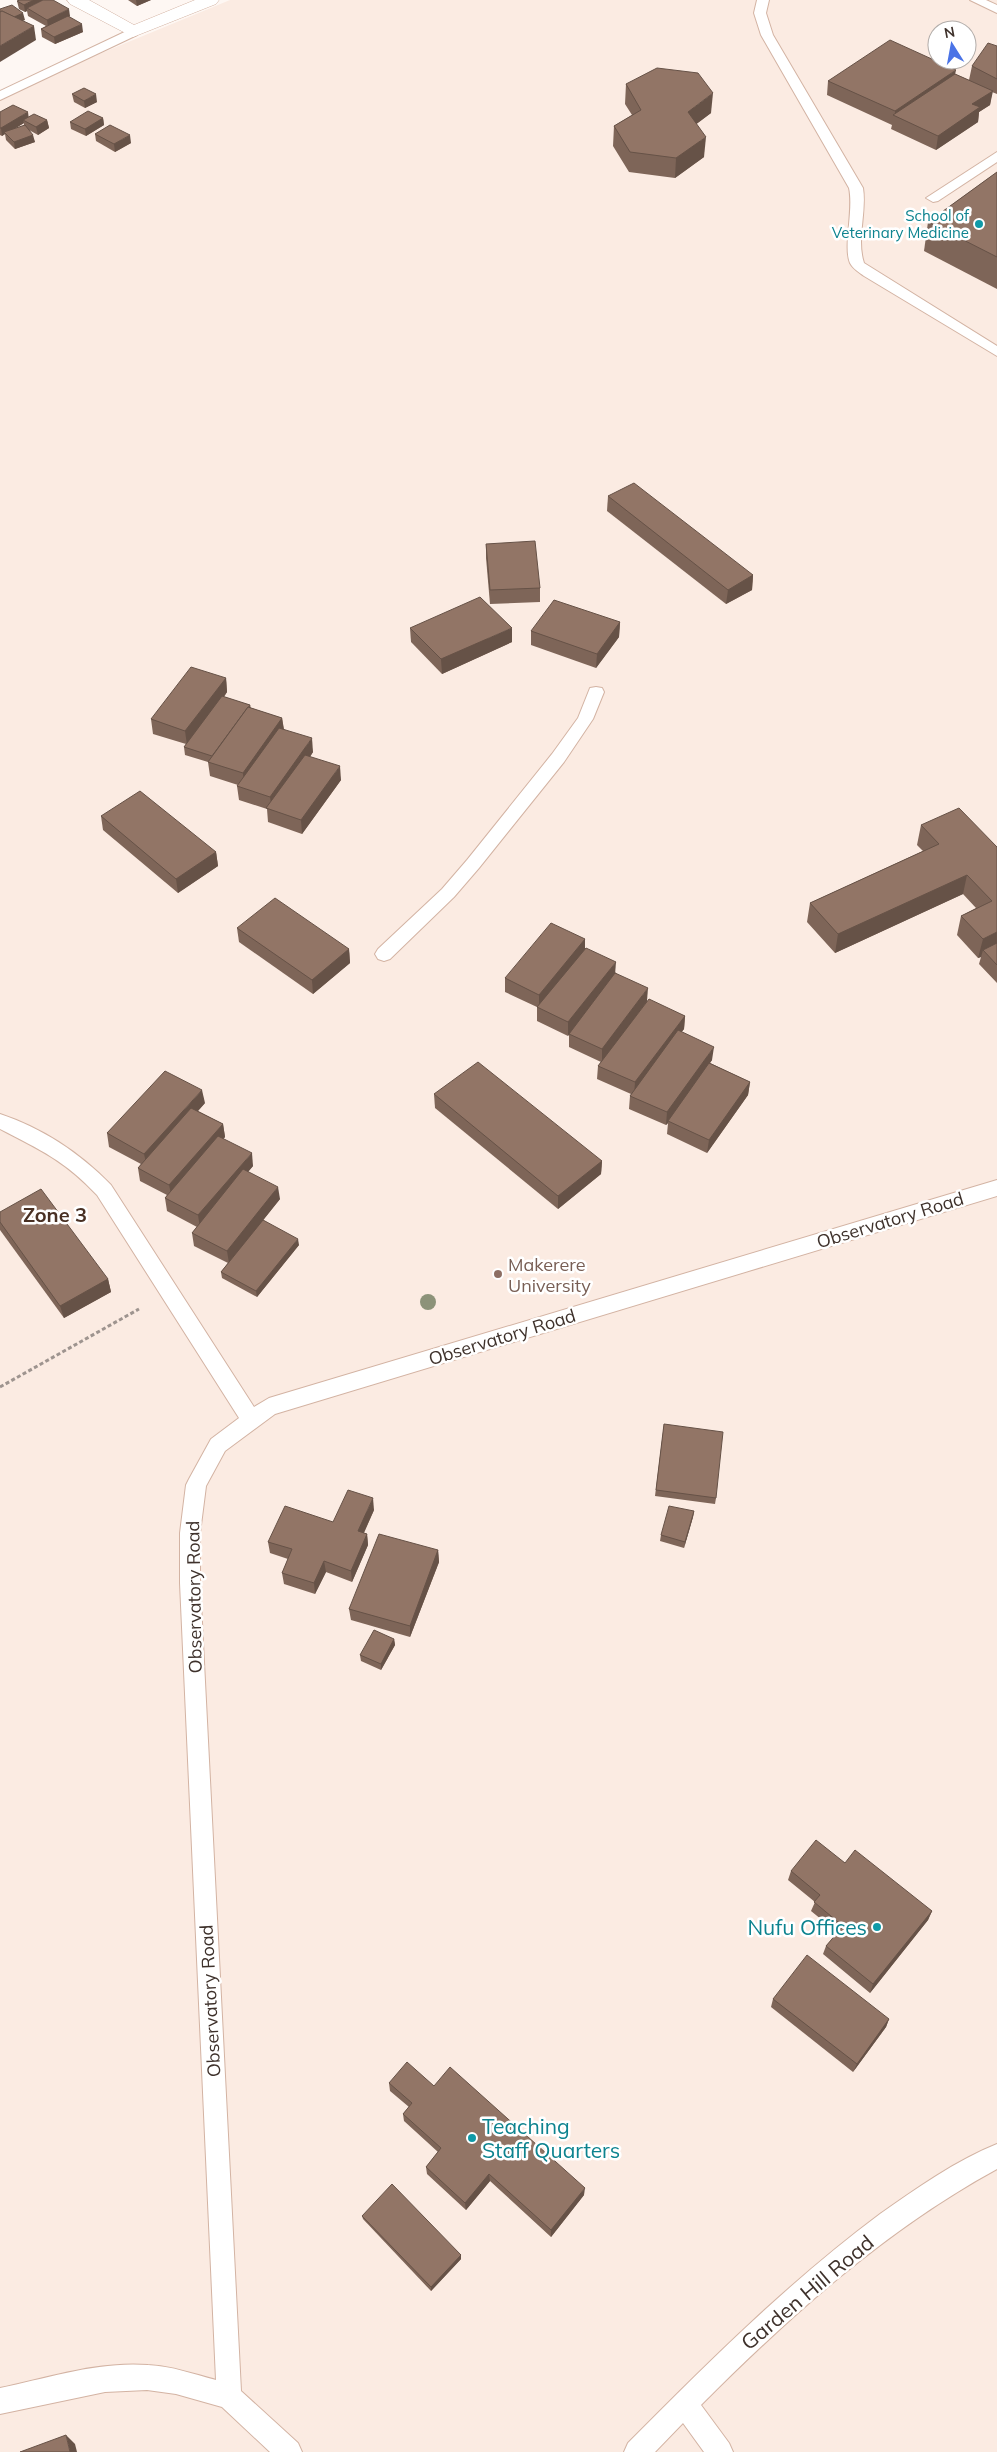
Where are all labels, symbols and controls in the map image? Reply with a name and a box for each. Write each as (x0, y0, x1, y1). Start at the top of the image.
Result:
north arrow (927, 20, 977, 70)
text: N (943, 22, 956, 42)
place label: School of Veterinary Medicine (832, 206, 970, 242)
marker: School of Veterinary Medicine (973, 218, 985, 230)
street label: Observatory Road (814, 1187, 966, 1253)
district label: Zone 3 (23, 1202, 87, 1227)
place label: Makerere University (508, 1253, 591, 1297)
marker: Makerere University (492, 1268, 504, 1280)
street label: Observatory Road (426, 1304, 578, 1370)
street label: Observatory Road (181, 1520, 207, 1674)
place label: Nufu Offices (747, 1914, 867, 1940)
marker: Nufu Offices (871, 1921, 883, 1933)
street label: Observatory Road (195, 1924, 225, 2078)
place label: Teaching Staff Quarters (482, 2113, 620, 2163)
marker: Teaching Staff Quarters (466, 2132, 478, 2144)
street label: Garden Hill Road (735, 2229, 879, 2355)

